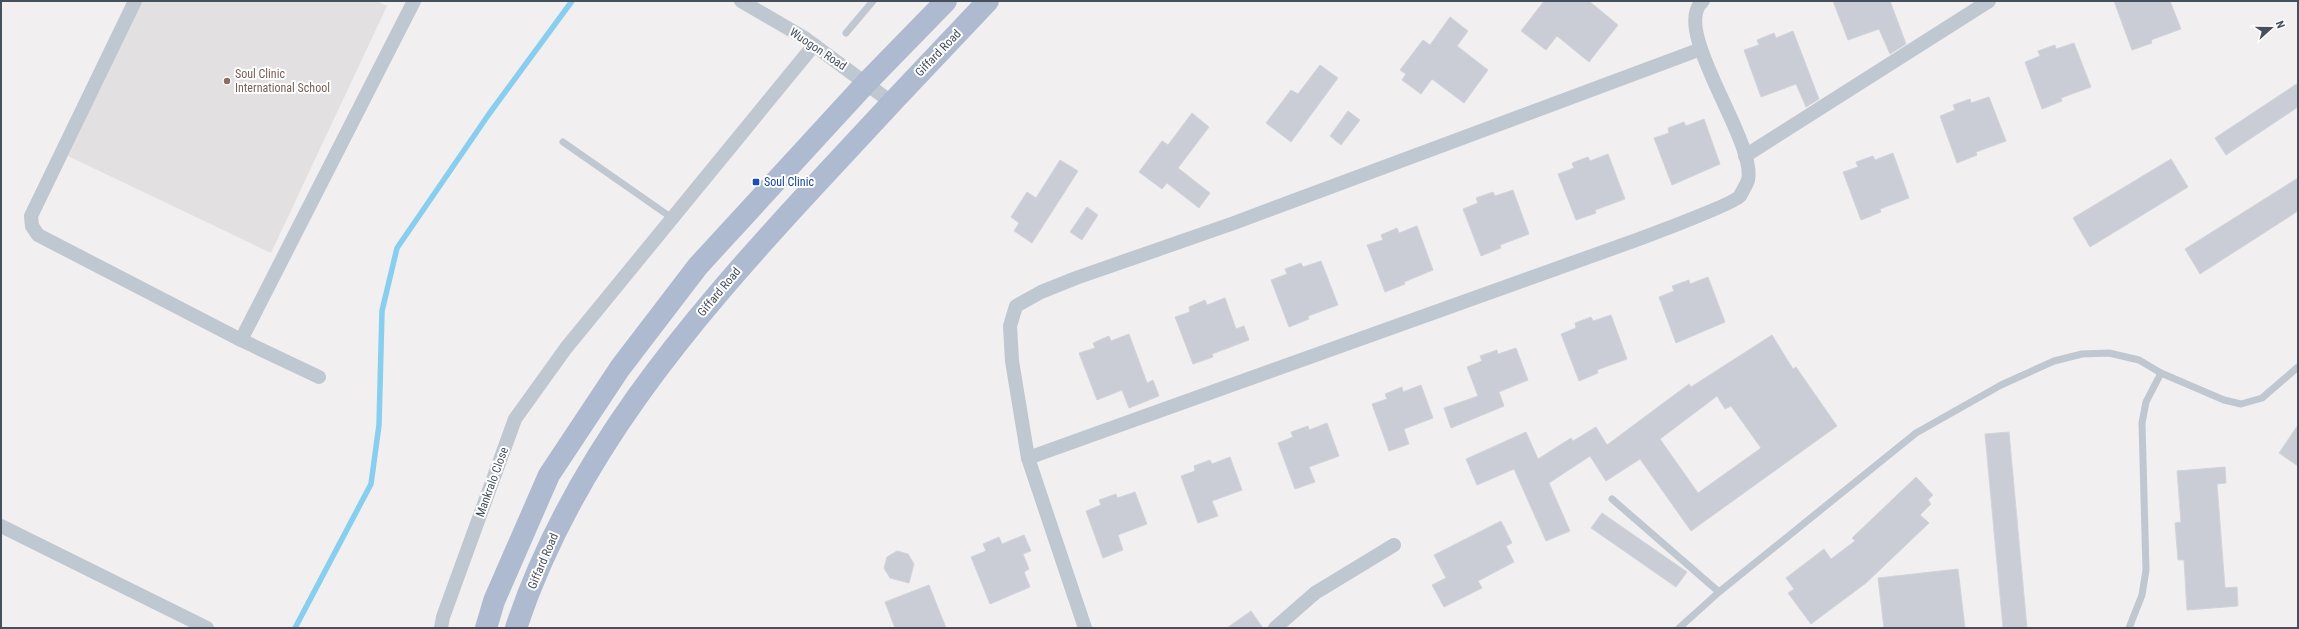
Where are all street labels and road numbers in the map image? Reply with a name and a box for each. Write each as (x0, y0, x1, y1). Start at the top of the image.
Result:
street label: Wuogon Road (787, 25, 849, 73)
street label: Giffard Road (912, 27, 964, 79)
street label: Giffard Road (695, 265, 744, 319)
street label: Mankralo Close (473, 445, 511, 519)
street label: Giffard Road (525, 531, 561, 591)

